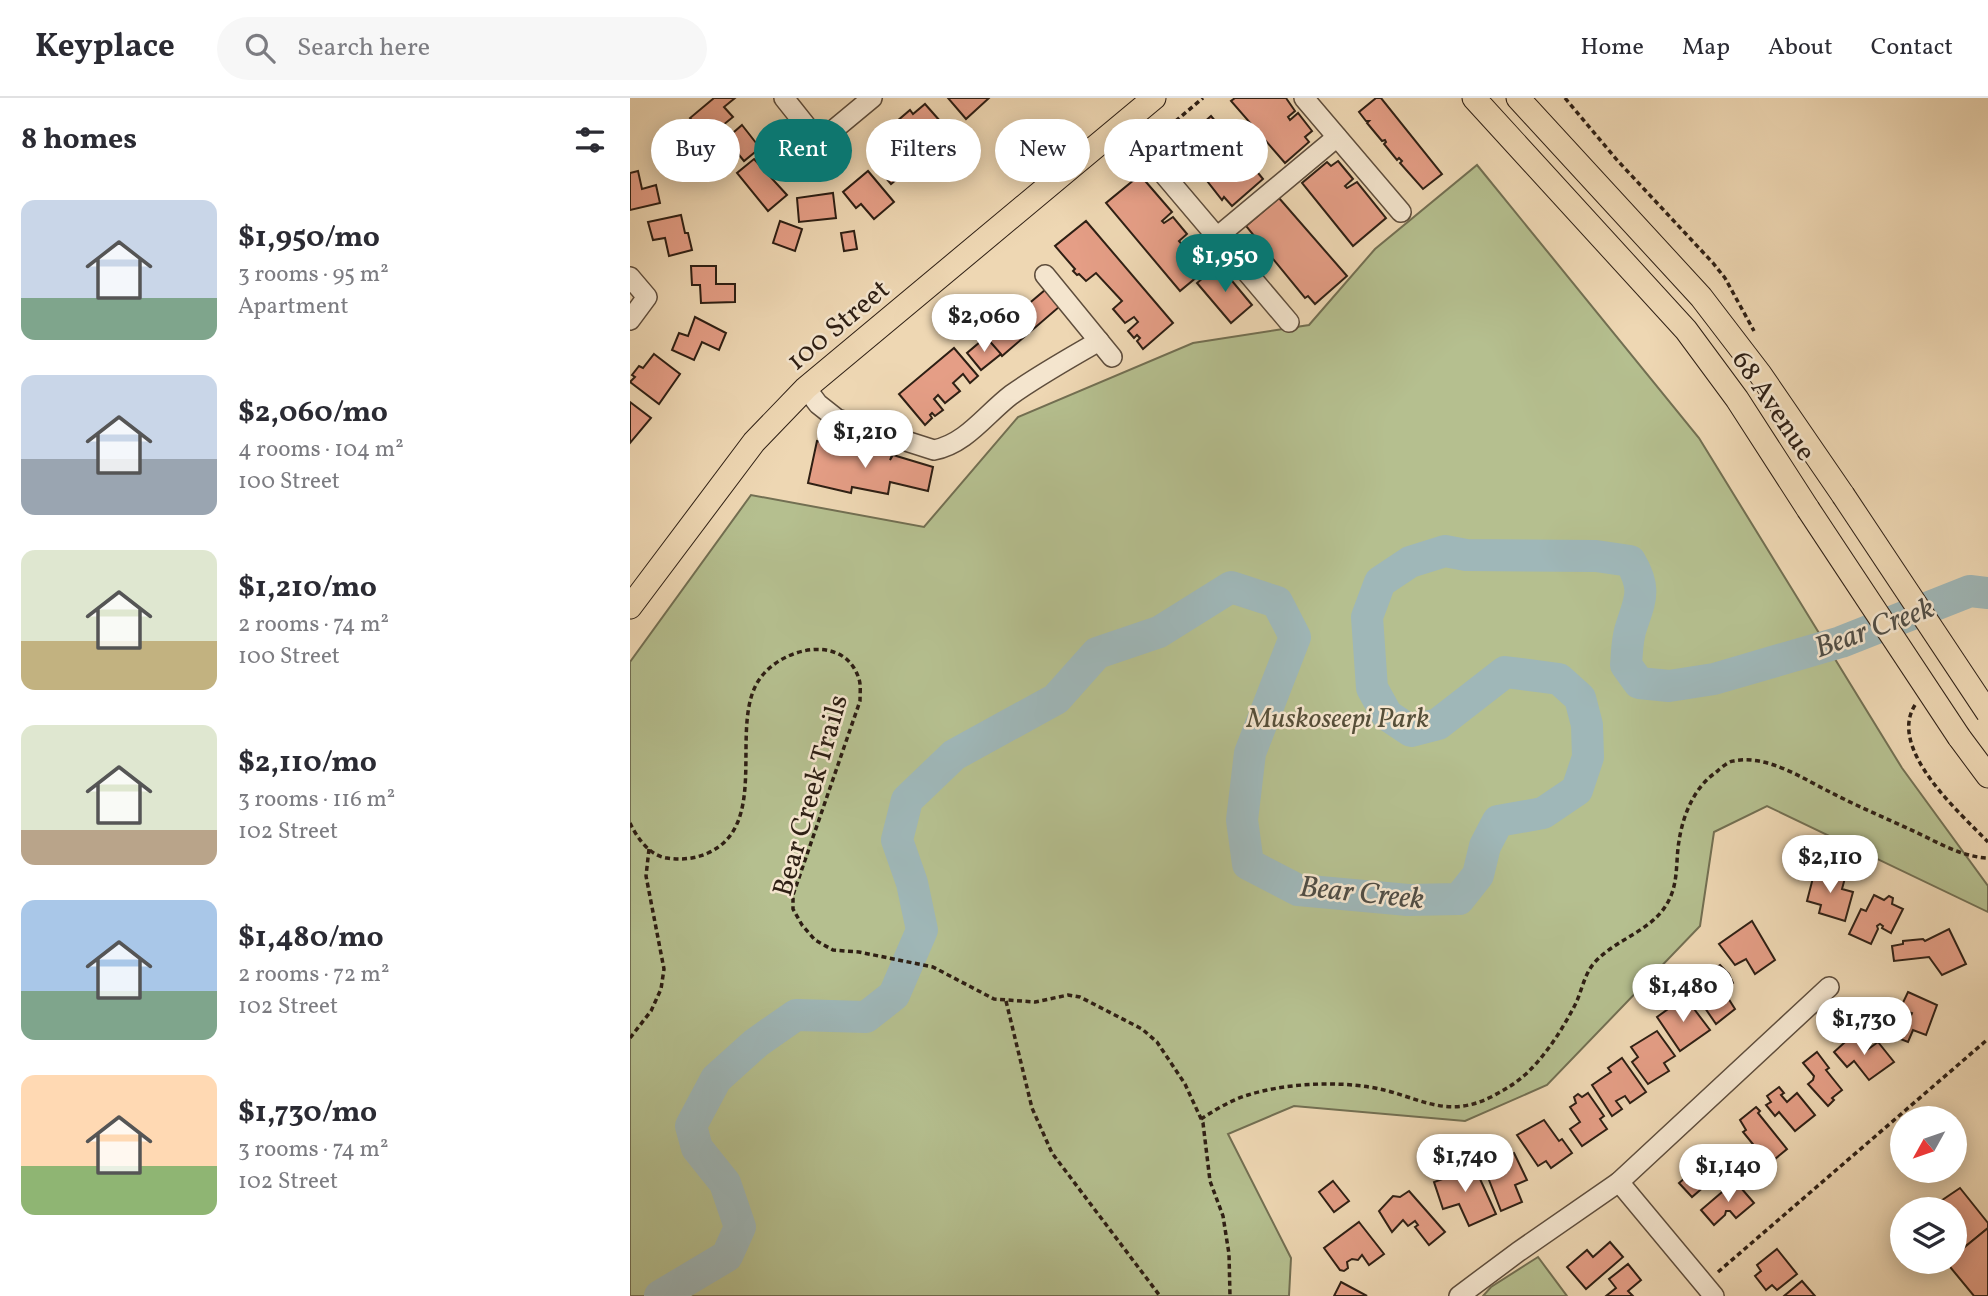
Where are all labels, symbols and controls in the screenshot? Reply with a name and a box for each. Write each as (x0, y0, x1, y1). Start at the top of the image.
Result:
search box (217, 17, 707, 80)
text: Keyplace (35, 25, 175, 71)
icon: search (241, 29, 279, 67)
text: Search here (297, 30, 430, 66)
text: Home (1580, 31, 1644, 65)
text: Map (1682, 31, 1730, 65)
text: About (1768, 31, 1833, 65)
text: Contact (1871, 31, 1953, 65)
text: 8 homes (21, 119, 137, 161)
chip: Buy (651, 119, 740, 182)
chip: Rent (754, 119, 852, 182)
chip: Filters (866, 119, 981, 182)
chip: New (995, 119, 1090, 182)
chip: Apartment (1104, 119, 1268, 182)
icon: filters (571, 121, 609, 159)
text: $1,950/mo (238, 217, 380, 259)
icon: home (77, 228, 161, 312)
pin: $1,950 (1168, 234, 1282, 294)
text: $1,950 (1192, 241, 1258, 273)
text: 3 rooms · 95 m² (238, 259, 389, 291)
street label: 100 Street (779, 271, 899, 381)
text: Apartment (238, 291, 349, 323)
pin: $2,060 (927, 294, 1041, 354)
text: $2,060 (948, 301, 1020, 333)
street label: 68 Avenue (1722, 343, 1824, 469)
text: $2,060/mo (238, 392, 388, 434)
icon: home (77, 403, 161, 487)
pin: $1,210 (808, 410, 922, 470)
text: $1,210 (833, 417, 897, 449)
text: 4 rooms · 104 m² (238, 434, 404, 466)
text: 100 Street (238, 466, 340, 498)
text: $1,210/mo (238, 567, 377, 609)
icon: home (77, 578, 161, 662)
water label: Bear Creek (1809, 588, 1941, 670)
text: 2 rooms · 74 m² (238, 609, 389, 641)
text: 100 Street (238, 641, 340, 673)
street label: Bear Creek Trails (764, 690, 859, 901)
park label: Muskoseepi Park (1246, 700, 1429, 739)
text: $2,110/mo (238, 742, 377, 784)
icon: home (77, 753, 161, 837)
text: 3 rooms · 116 m² (238, 784, 395, 816)
text: 102 Street (238, 816, 338, 848)
pin: $2,110 (1773, 836, 1887, 895)
text: $2,110 (1798, 842, 1862, 874)
water label: Bear Creek (1297, 867, 1426, 921)
text: $1,480/mo (238, 917, 384, 959)
icon: home (77, 928, 161, 1012)
text: 2 rooms · 72 m² (238, 959, 389, 991)
pin: $1,480 (1626, 964, 1740, 1024)
text: $1,480 (1648, 971, 1718, 1003)
text: 102 Street (238, 991, 338, 1023)
pin: $1,730 (1807, 998, 1921, 1057)
text: $1,730 (1832, 1004, 1896, 1036)
text: $1,730/mo (238, 1092, 377, 1134)
icon: home (77, 1103, 161, 1187)
north arrow (1890, 1106, 1967, 1183)
map controls (1890, 1106, 1967, 1274)
text: 3 rooms · 74 m² (238, 1134, 388, 1166)
pin: $1,740 (1408, 1134, 1522, 1194)
text: $1,740 (1433, 1141, 1497, 1173)
pin: $1,140 (1671, 1144, 1785, 1204)
text: $1,140 (1695, 1151, 1761, 1183)
text: 102 Street (238, 1166, 338, 1198)
button: layers (1890, 1197, 1967, 1274)

